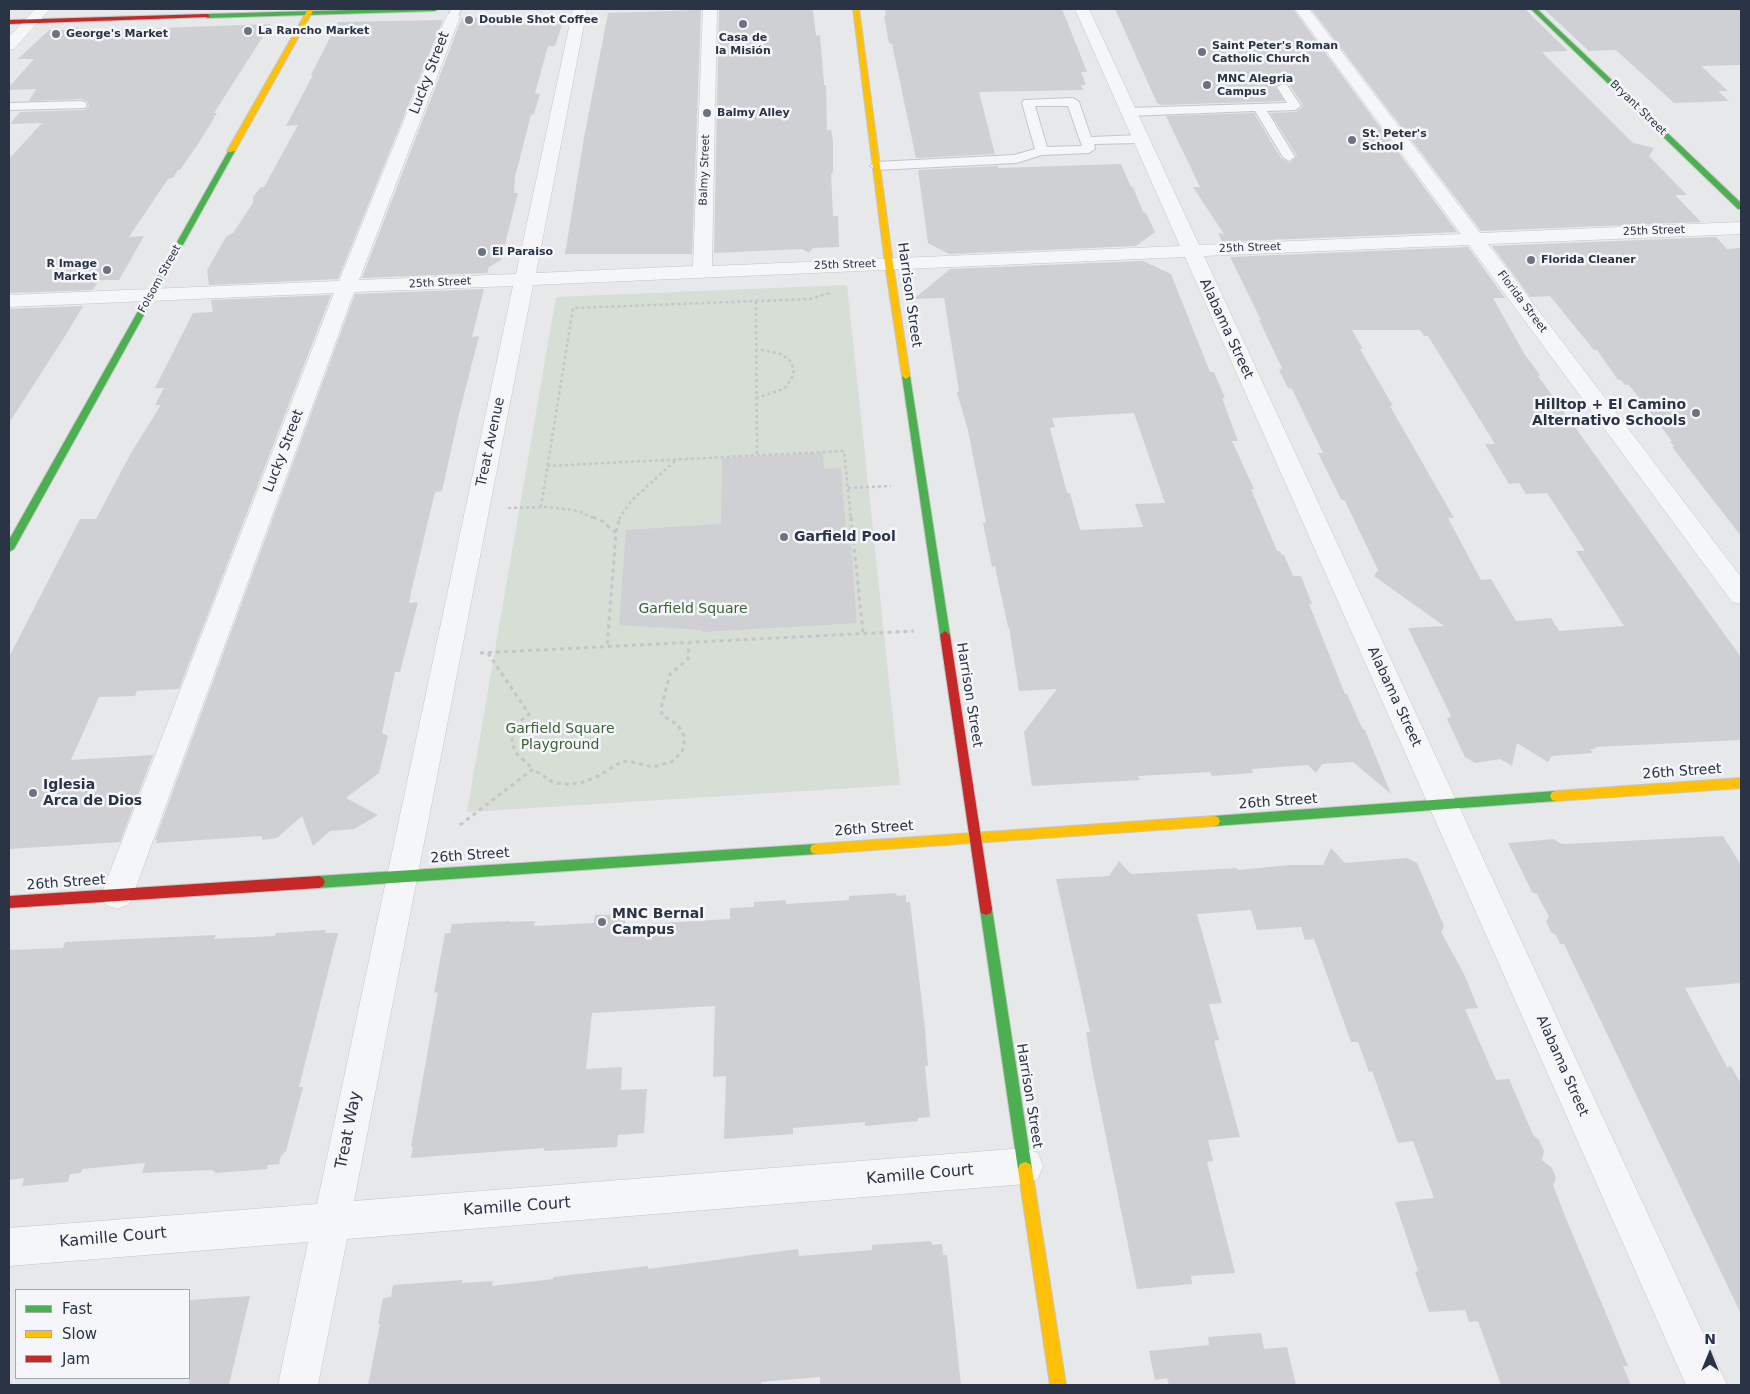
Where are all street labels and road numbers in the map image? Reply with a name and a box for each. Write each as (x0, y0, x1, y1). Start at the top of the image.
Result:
street label: Lucky Street (407, 29, 453, 117)
street label: Bryant Street (1607, 78, 1669, 138)
street label: Balmy Street (697, 134, 713, 206)
street label: 25th Street (1623, 223, 1685, 239)
street label: 25th Street (1219, 240, 1281, 256)
street label: Harrison Street (893, 241, 925, 349)
street label: Folsom Street (136, 243, 184, 315)
street label: 25th Street (814, 257, 876, 273)
street label: Florida Street (1494, 268, 1550, 336)
street label: 25th Street (409, 275, 471, 291)
street label: Alabama Street (1195, 276, 1257, 382)
street label: Treat Avenue (473, 396, 509, 488)
street label: Lucky Street (261, 407, 307, 495)
street label: Harrison Street (952, 641, 986, 749)
street label: Alabama Street (1363, 644, 1425, 750)
street label: 26th Street (1642, 761, 1722, 783)
street label: 26th Street (1238, 791, 1318, 813)
street label: 26th Street (834, 818, 914, 840)
street label: 26th Street (430, 845, 510, 867)
street label: 26th Street (26, 872, 106, 894)
street label: Alabama Street (1532, 1013, 1592, 1119)
street label: Harrison Street (1012, 1042, 1046, 1150)
street label: Treat Way (332, 1090, 366, 1170)
street label: Kamille Court (865, 1161, 975, 1189)
street label: Kamille Court (463, 1194, 571, 1220)
street label: Kamille Court (58, 1224, 168, 1252)

